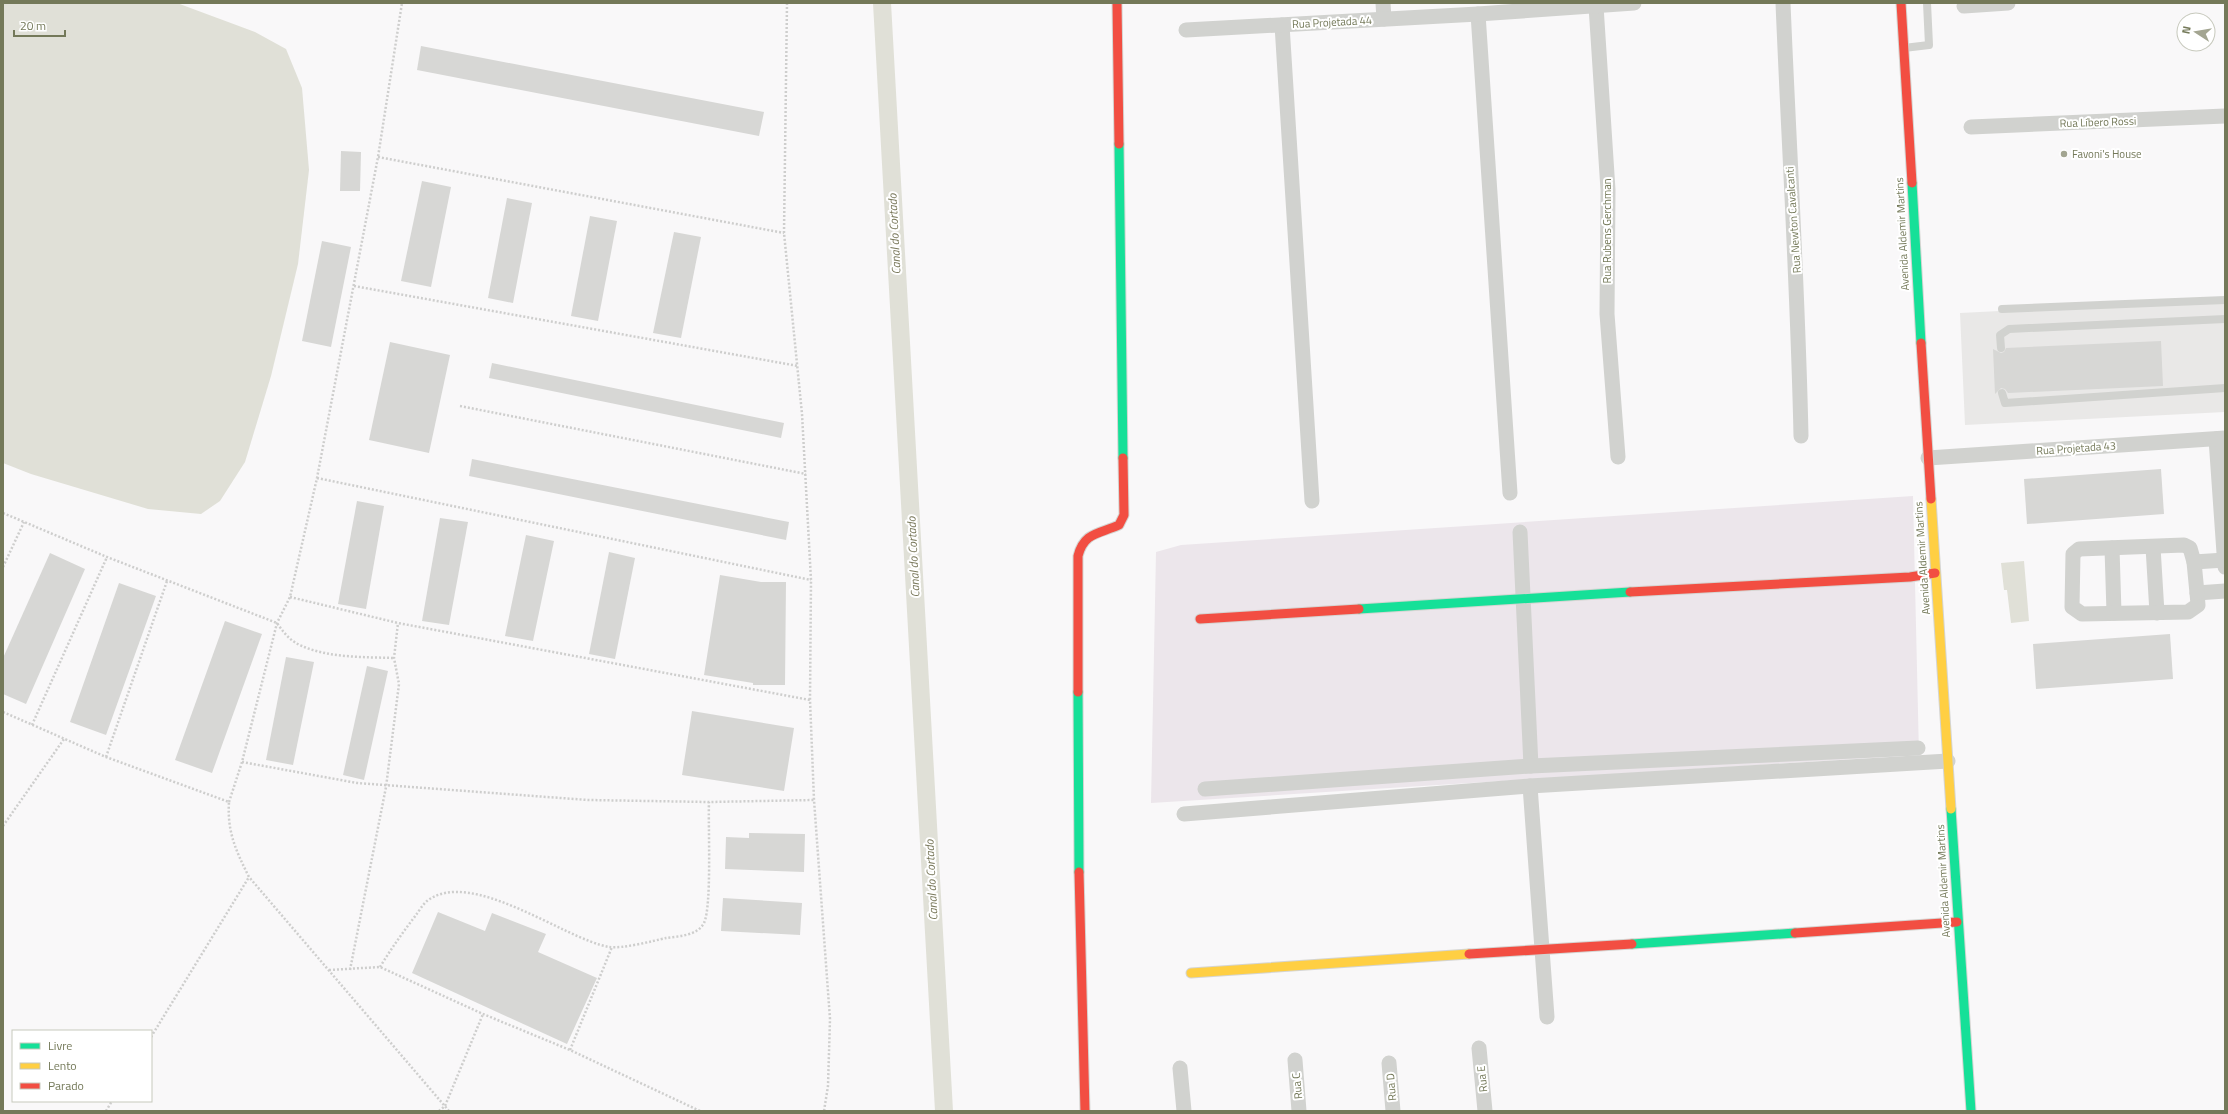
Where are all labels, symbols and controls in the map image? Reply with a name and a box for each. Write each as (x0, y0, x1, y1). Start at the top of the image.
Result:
scale bar (14, 12, 65, 38)
street label: Rua Projetada 44 (1292, 12, 1372, 32)
north arrow (2176, 12, 2216, 52)
text: 20 m (20, 16, 46, 35)
text: N (2178, 25, 2195, 35)
street label: Rua Líbero Rossi (2059, 113, 2137, 131)
place label: Favoni's House (2072, 146, 2142, 162)
marker: Favoni's House (2059, 149, 2069, 159)
street label: Rua Newton Cavalcanti (1781, 166, 1805, 274)
street label: Avenida Aldemir Martins (1891, 177, 1913, 291)
street label: Rua Rubens Gerchman (1599, 178, 1615, 284)
water label: Canal do Cortado (882, 192, 906, 275)
street label: Rua Projetada 43 (2036, 437, 2116, 459)
street label: Avenida Aldemir Martins (1910, 501, 1934, 615)
water label: Canal do Cortado (901, 515, 925, 598)
street label: Avenida Aldemir Martins (1932, 824, 1954, 938)
water label: Canal do Cortado (919, 838, 943, 921)
legend (12, 1030, 152, 1102)
text: Livre (48, 1036, 72, 1055)
text: Lento (48, 1056, 77, 1075)
street label: Rua E (1473, 1065, 1491, 1093)
street label: Rua C (1288, 1072, 1306, 1100)
street label: Rua D (1382, 1073, 1400, 1101)
text: Parado (48, 1076, 84, 1095)

